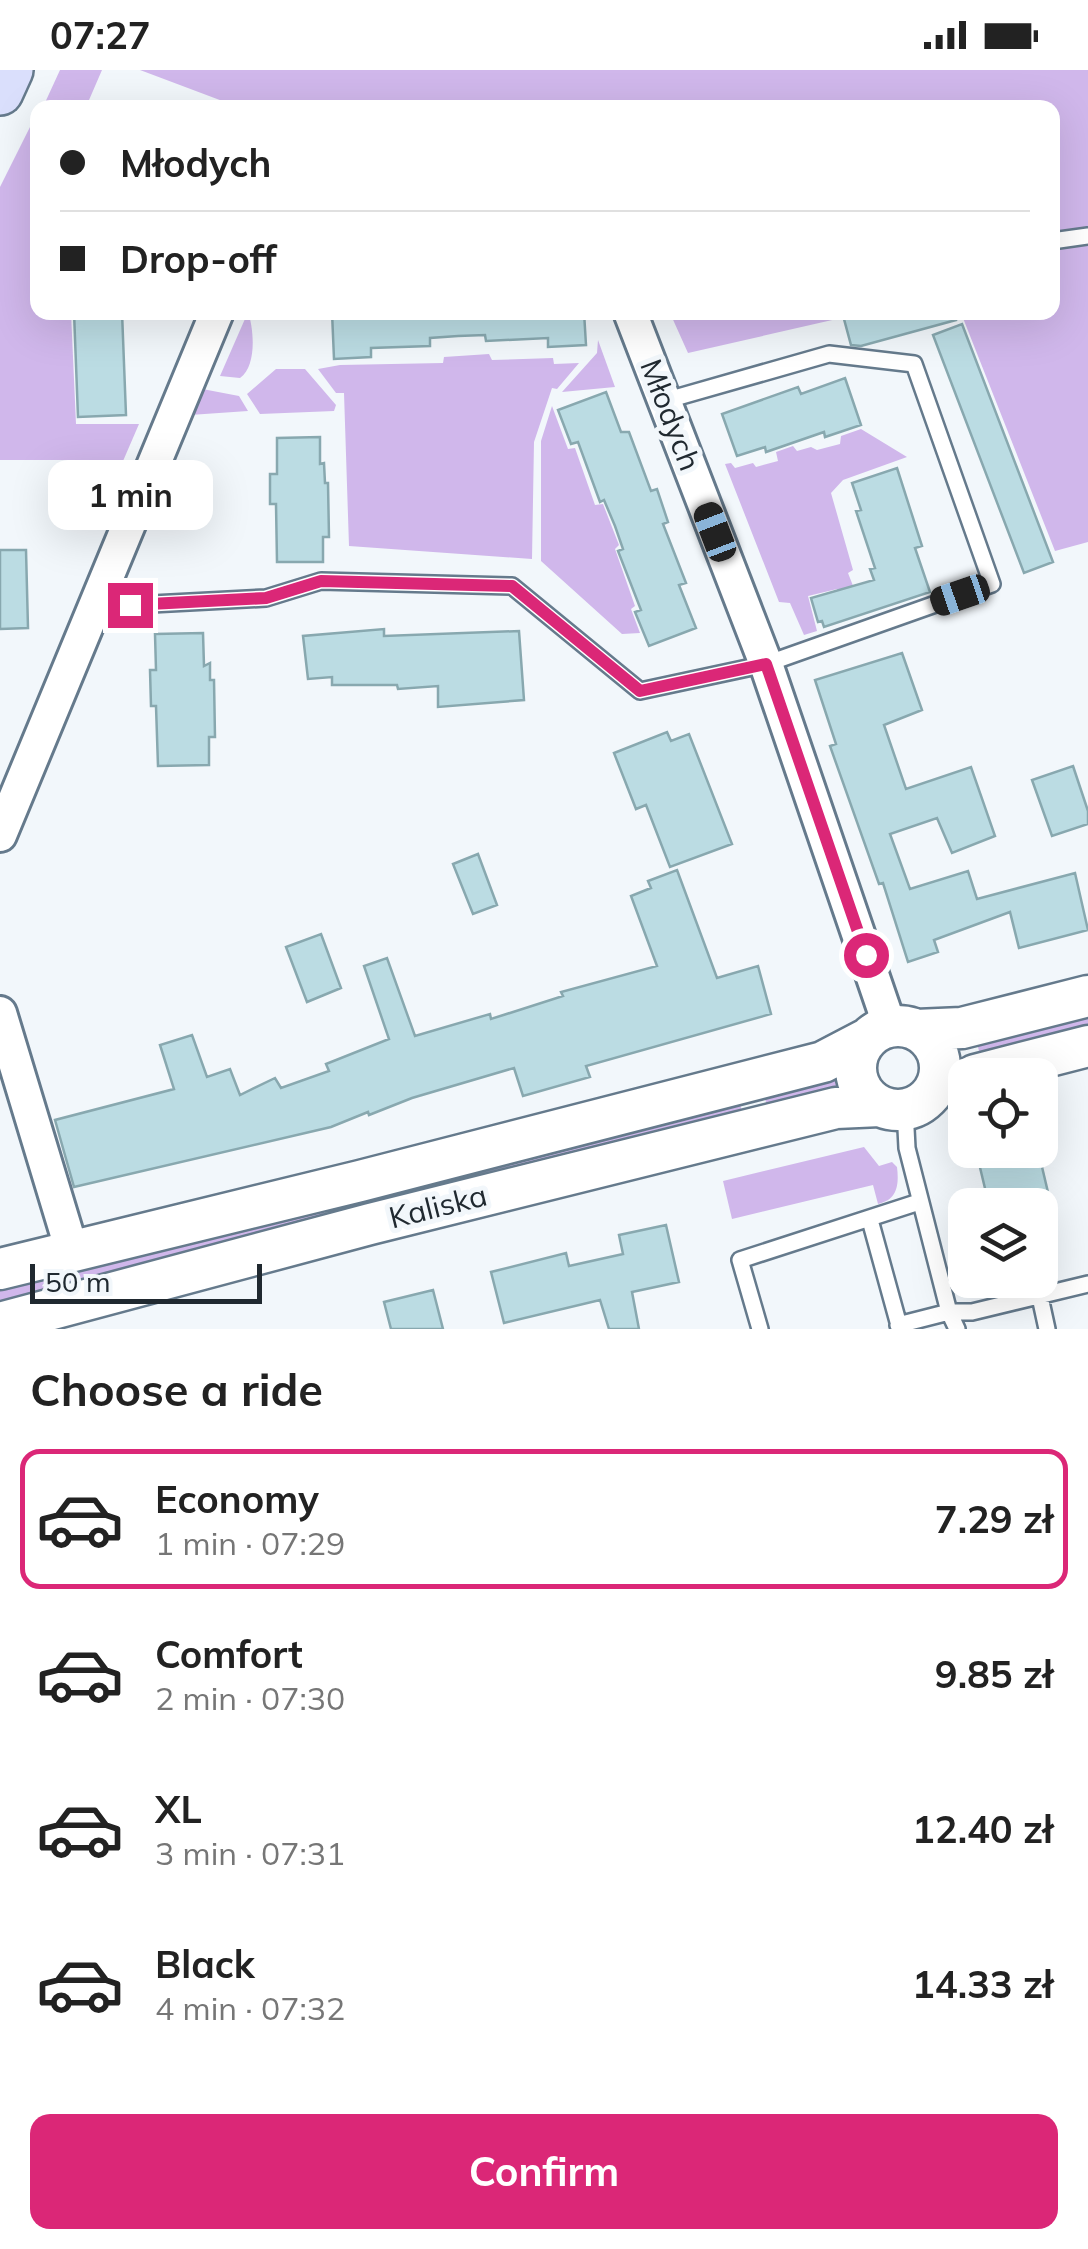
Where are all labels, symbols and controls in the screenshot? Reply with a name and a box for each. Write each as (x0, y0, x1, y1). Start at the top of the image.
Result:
text: 07:27 (50, 11, 151, 59)
text: Młodych (120, 139, 271, 187)
text: Drop-off (120, 235, 277, 283)
street label: Młodych (632, 354, 709, 476)
callout: 1 min (48, 460, 212, 530)
text: 1 min (88, 475, 173, 515)
car (690, 499, 740, 565)
car (927, 571, 993, 619)
route end (108, 583, 153, 628)
route start (844, 933, 889, 978)
map controls (948, 1058, 1058, 1298)
button: locate (948, 1058, 1058, 1168)
street label: Kaliska (385, 1176, 491, 1236)
button: layers (948, 1188, 1058, 1298)
scale bar (30, 1259, 262, 1304)
text: 50 m (45, 1264, 111, 1299)
text: Choose a ride (30, 1361, 323, 1417)
icon: car (35, 1474, 125, 1564)
text: Economy (155, 1475, 319, 1523)
text: 7.29 zł (935, 1495, 1053, 1543)
text: 1 min · 07:29 (155, 1523, 345, 1563)
icon: car (35, 1629, 125, 1719)
text: Comfort (155, 1630, 303, 1678)
text: 9.85 zł (935, 1650, 1053, 1698)
text: 2 min · 07:30 (155, 1678, 345, 1718)
icon: car (35, 1784, 125, 1874)
text: XL (155, 1785, 202, 1833)
text: 12.40 zł (912, 1805, 1053, 1853)
text: 3 min · 07:31 (155, 1833, 345, 1873)
icon: car (35, 1939, 125, 2029)
text: Black (155, 1940, 255, 1988)
text: 14.33 zł (912, 1960, 1053, 2008)
text: 4 min · 07:32 (155, 1988, 345, 2028)
button: Confirm (30, 2114, 1058, 2229)

